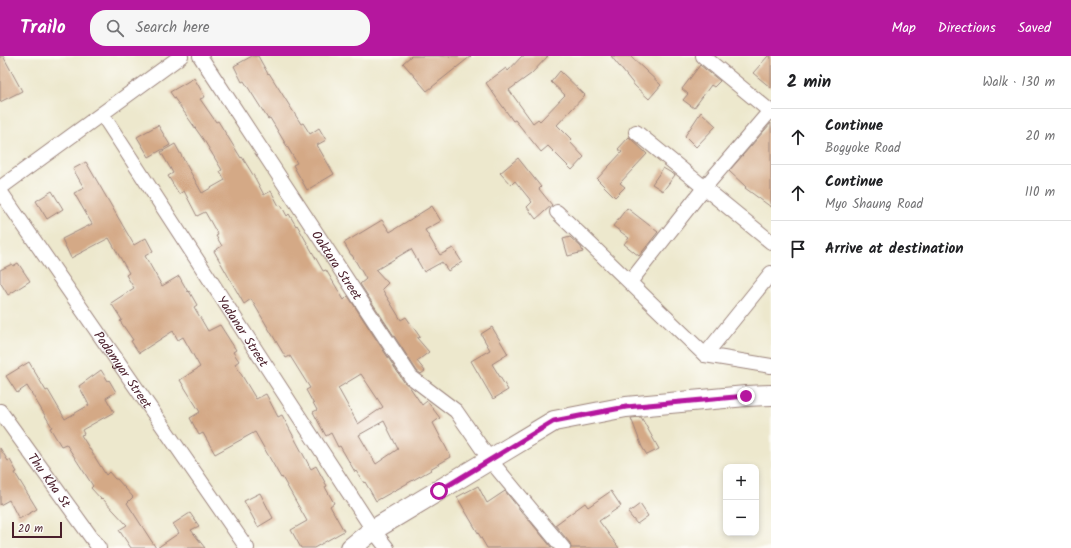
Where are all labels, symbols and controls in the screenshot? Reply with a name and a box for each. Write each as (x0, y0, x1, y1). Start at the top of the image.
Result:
search box (90, 10, 370, 46)
text: Trailo (20, 13, 66, 43)
text: Search here (136, 16, 210, 40)
icon: search (104, 17, 126, 39)
text: Map (891, 17, 916, 39)
text: Directions (938, 17, 996, 39)
text: Saved (1018, 17, 1051, 39)
text: 2 min (787, 69, 831, 96)
text: Walk · 130 m (982, 72, 1055, 93)
text: Continue (825, 114, 883, 138)
icon: ahead (787, 126, 809, 148)
text: 20 m (1025, 126, 1055, 147)
text: Bogyoke Road (825, 138, 901, 159)
text: Continue (825, 170, 883, 194)
icon: ahead (787, 182, 809, 204)
text: 110 m (1025, 182, 1055, 203)
text: Myo Shaung Road (825, 194, 923, 215)
street label: Oaktara Street (305, 227, 367, 306)
text: Arrive at destination (825, 237, 964, 261)
icon: arrive (787, 238, 809, 260)
street label: Yadanar Street (211, 292, 274, 373)
street label: Padamyar Street (88, 327, 157, 414)
route end (737, 387, 755, 405)
street label: Thu Kha St (22, 449, 76, 513)
map controls (723, 464, 759, 536)
button: + (723, 464, 759, 500)
route start (430, 482, 448, 500)
button: − (723, 500, 759, 536)
scale bar (12, 520, 62, 539)
text: 20 m (18, 520, 43, 538)

